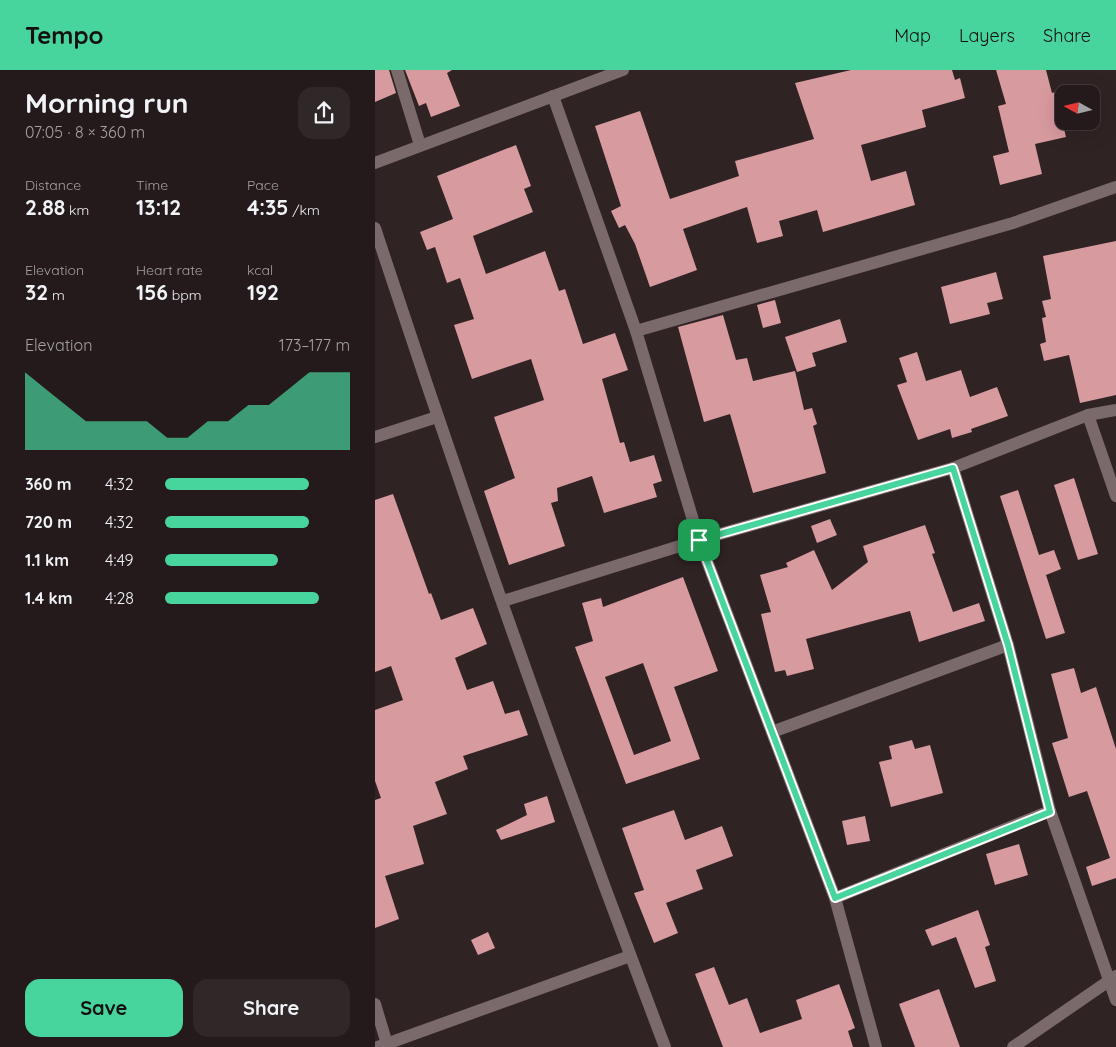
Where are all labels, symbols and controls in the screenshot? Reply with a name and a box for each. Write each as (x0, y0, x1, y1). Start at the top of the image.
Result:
text: Tempo (25, 20, 103, 50)
text: Map (894, 24, 931, 47)
text: Layers (959, 24, 1015, 47)
text: Share (1043, 24, 1091, 47)
text: Morning run (25, 85, 189, 120)
north arrow (1055, 85, 1100, 130)
map controls (1055, 85, 1100, 130)
button: share (298, 87, 350, 139)
text: 07:05 · 8 × 360 m (25, 122, 145, 142)
text: Distance (25, 176, 81, 194)
text: Time (136, 176, 168, 194)
text: Pace (247, 176, 279, 194)
text: 2.88 (25, 194, 65, 220)
text: 13:12 (136, 194, 181, 220)
text: 4:35 (247, 194, 288, 220)
text: km (65, 201, 89, 219)
text: /km (288, 201, 320, 219)
text: Elevation (25, 261, 84, 279)
text: Heart rate (136, 261, 203, 279)
text: kcal (247, 261, 273, 279)
text: 32 (25, 279, 48, 305)
text: 156 (136, 279, 168, 305)
text: 192 (247, 279, 279, 305)
text: m (48, 286, 65, 304)
text: bpm (168, 286, 201, 304)
text: Elevation (25, 335, 92, 355)
text: 173–177 m (279, 335, 350, 355)
text: 360 m (25, 474, 72, 494)
text: 4:32 (105, 474, 134, 494)
text: 720 m (25, 512, 72, 532)
text: 4:32 (105, 512, 134, 532)
pin (678, 519, 720, 561)
icon: arrive (685, 526, 713, 554)
text: 1.1 km (25, 550, 69, 570)
text: 4:49 (105, 550, 133, 570)
text: 1.4 km (25, 588, 72, 608)
text: 4:28 (105, 588, 134, 608)
button: Save (25, 979, 183, 1037)
button: Share (193, 979, 350, 1037)

